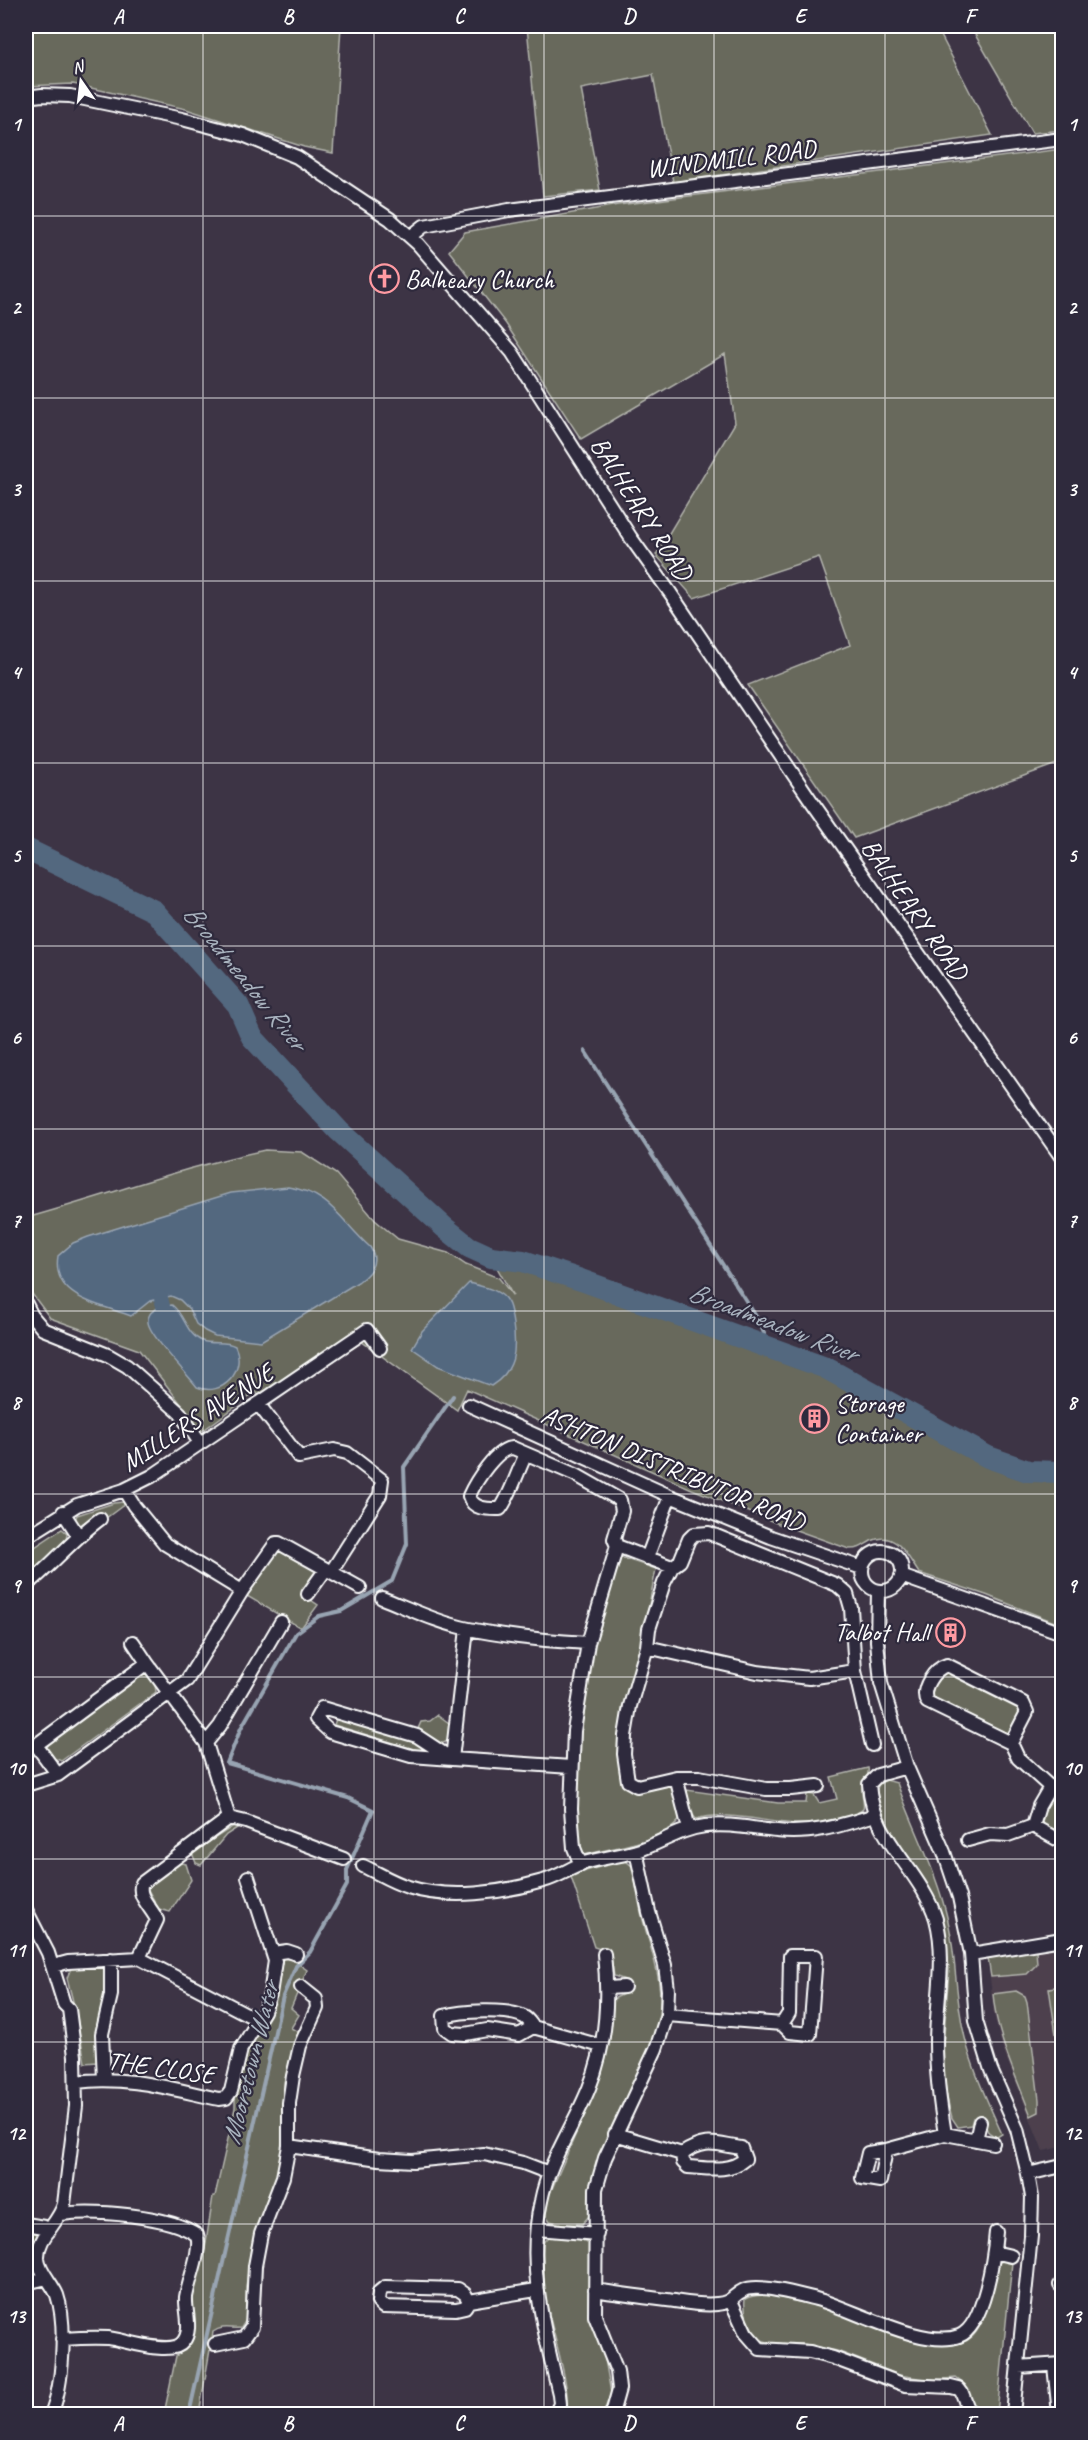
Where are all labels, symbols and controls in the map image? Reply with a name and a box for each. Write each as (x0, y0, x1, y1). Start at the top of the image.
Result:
text: A (113, 4, 125, 29)
text: B (283, 4, 295, 29)
text: C (454, 4, 466, 29)
text: D (623, 4, 637, 29)
text: E (795, 4, 809, 29)
text: F (965, 4, 979, 29)
north arrow (51, 51, 111, 111)
text: N (70, 56, 88, 78)
text: 1 (12, 112, 23, 137)
text: 1 (1068, 112, 1079, 137)
street label: WINDMILL ROAD (645, 132, 819, 185)
church icon: Balheary Church (368, 263, 400, 295)
place label: Balheary Church (405, 263, 555, 296)
text: 2 (12, 295, 23, 320)
text: 2 (1068, 295, 1079, 320)
street label: BALHEARY ROAD (583, 430, 701, 588)
text: 3 (12, 477, 23, 502)
text: 3 (1068, 477, 1079, 502)
text: 4 (12, 660, 24, 685)
text: 4 (1068, 660, 1080, 685)
street label: BALHEARY ROAD (854, 832, 976, 988)
text: 5 (12, 843, 23, 868)
text: 5 (1068, 843, 1079, 868)
water label: Broadmeadow River (176, 897, 318, 1061)
text: 6 (11, 1025, 22, 1050)
text: 6 (1067, 1025, 1078, 1050)
text: 7 (12, 1208, 23, 1233)
text: 7 (1068, 1208, 1079, 1233)
water label: Broadmeadow River (684, 1274, 867, 1372)
street label: MILLERS AVENUE (115, 1354, 283, 1479)
place label: Storage Container (835, 1387, 924, 1450)
text: 8 (12, 1390, 24, 1415)
text: 8 (1068, 1390, 1080, 1415)
street label: ASHTON DISTRIBUTOR ROAD (536, 1398, 811, 1540)
building icon: Storage Container (798, 1402, 830, 1434)
text: 9 (12, 1573, 23, 1598)
text: 9 (1068, 1573, 1079, 1598)
place label: Talbot Hall (834, 1616, 934, 1649)
building icon: Talbot Hall (934, 1616, 966, 1648)
text: 10 (7, 1756, 27, 1781)
text: 10 (1063, 1756, 1083, 1781)
text: 11 (7, 1938, 27, 1963)
text: 11 (1063, 1938, 1083, 1963)
water label: Mooretown Water (213, 1974, 288, 2148)
street label: THE CLOSE (106, 2044, 220, 2092)
text: 12 (7, 2121, 27, 2146)
text: 12 (1063, 2121, 1083, 2146)
text: 13 (7, 2304, 27, 2329)
text: 13 (1063, 2304, 1083, 2329)
text: A (113, 2411, 125, 2436)
text: B (283, 2411, 295, 2436)
text: C (454, 2411, 466, 2436)
text: D (623, 2411, 637, 2436)
text: E (795, 2411, 809, 2436)
text: F (965, 2411, 979, 2436)

